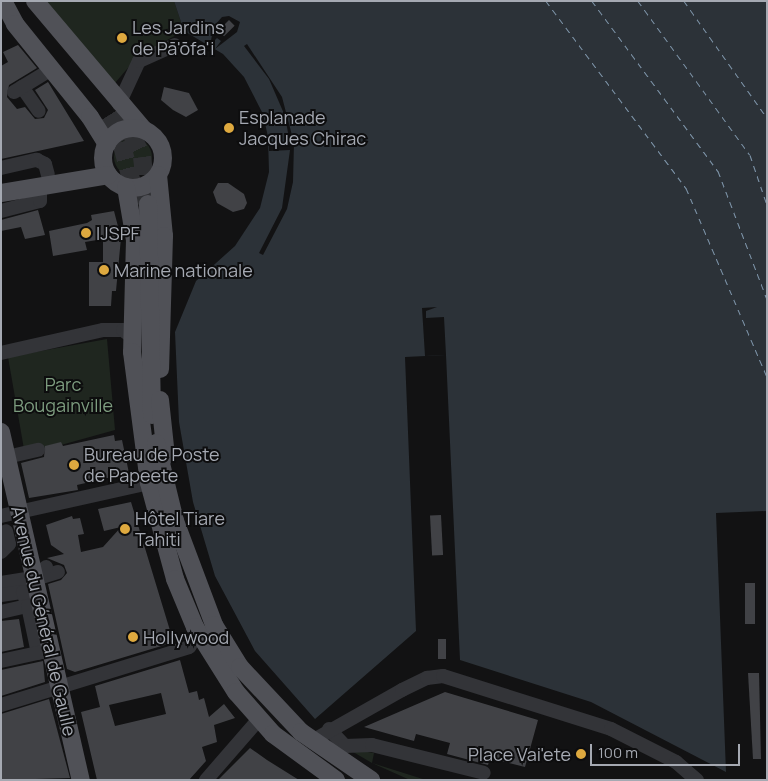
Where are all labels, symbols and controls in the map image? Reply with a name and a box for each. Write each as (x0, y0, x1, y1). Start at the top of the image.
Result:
place label: Les Jardins de Pā'ōfa'i (132, 17, 224, 59)
marker: Les Jardins de Pā'ōfa'i (116, 32, 128, 44)
place label: Esplanade Jacques Chirac (239, 107, 366, 150)
marker: Esplanade Jacques Chirac (223, 122, 235, 134)
place label: IJSPF (96, 222, 140, 244)
marker: IJSPF (80, 227, 92, 239)
place label: Marine nationale (114, 259, 253, 281)
marker: Marine nationale (98, 264, 110, 276)
park label: Parc Bougainville (13, 374, 113, 416)
place label: Bureau de Poste de Papeete (84, 444, 220, 486)
marker: Bureau de Poste de Papeete (68, 459, 80, 471)
street label: Avenue du Général de Gaulle (7, 504, 81, 738)
place label: Hôtel Tiare Tahiti (135, 508, 225, 550)
marker: Hôtel Tiare Tahiti (119, 523, 131, 535)
place label: Hollywood (143, 626, 229, 648)
marker: Hollywood (127, 631, 139, 643)
scale bar (593, 734, 743, 766)
text: 100 m (598, 742, 638, 763)
place label: Place Vai'ete (468, 743, 571, 765)
marker: Place Vai'ete (575, 748, 587, 760)

